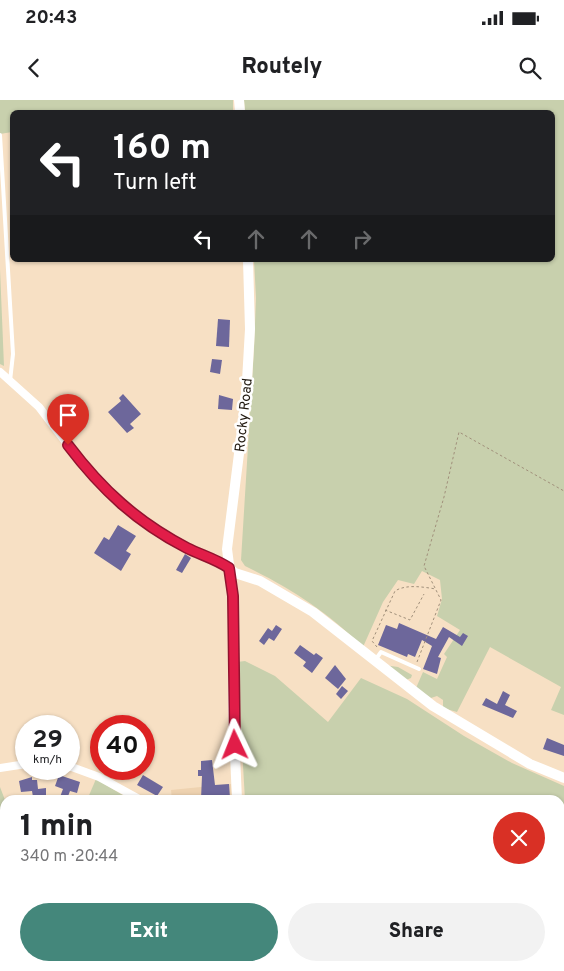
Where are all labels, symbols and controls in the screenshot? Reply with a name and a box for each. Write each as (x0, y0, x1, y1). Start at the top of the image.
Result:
text: 20:43 (25, 6, 77, 30)
icon: back (20, 54, 48, 82)
text: Routely (242, 54, 322, 81)
icon: search (516, 54, 544, 82)
text: 160 m (113, 127, 211, 171)
icon: left (30, 130, 95, 195)
text: Turn left (113, 170, 196, 197)
icon: left (189, 225, 217, 253)
icon: ahead (242, 225, 270, 253)
icon: ahead (295, 225, 323, 253)
icon: right (348, 225, 376, 253)
street label: Rocky Road (232, 377, 257, 453)
pin (47, 394, 89, 445)
icon: arrive (54, 401, 82, 429)
speed limit sign: 40 (90, 715, 155, 780)
position arrow (208, 718, 260, 770)
text: 29 (32, 725, 63, 757)
text: km/h (33, 752, 62, 768)
text: 1 min (20, 809, 93, 846)
button: close (493, 812, 545, 864)
text: 340 m · 20:44 (20, 847, 118, 867)
button: Exit (20, 903, 278, 961)
button: Share (288, 903, 545, 961)

